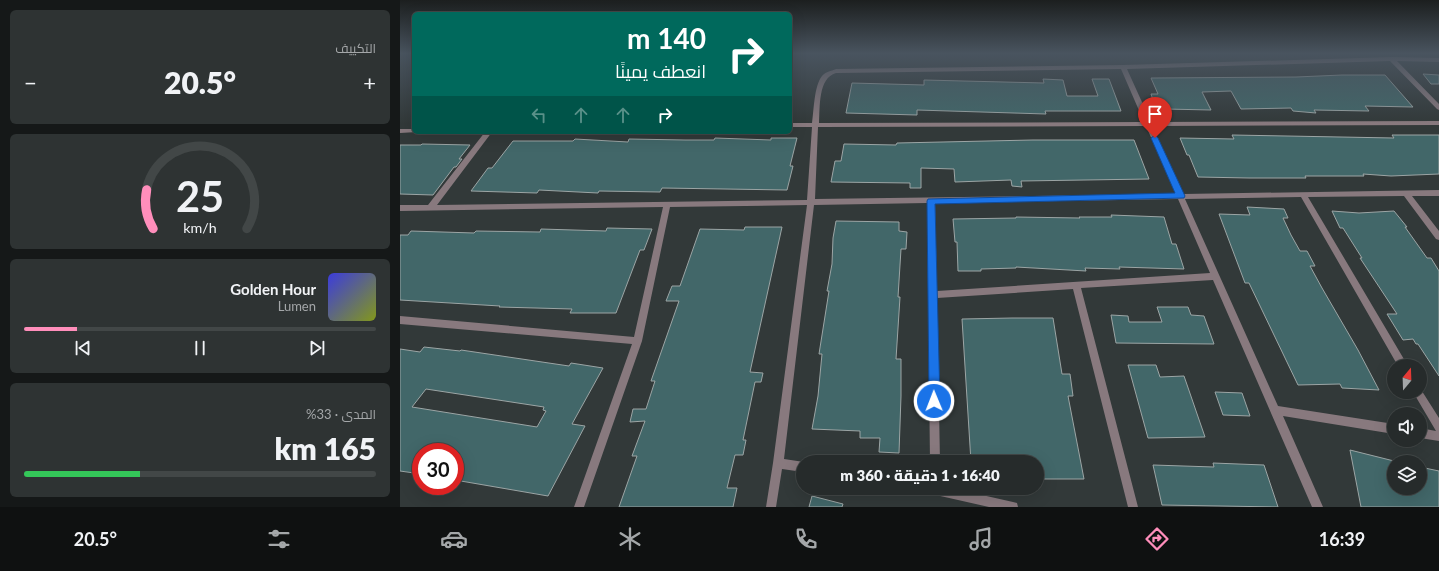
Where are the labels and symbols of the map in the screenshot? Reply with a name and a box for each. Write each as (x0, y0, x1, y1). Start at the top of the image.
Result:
pin (1138, 97, 1172, 138)
north arrow (1387, 359, 1427, 399)
position arrow (913, 380, 955, 422)
speed limit sign: 30 (412, 443, 464, 495)

